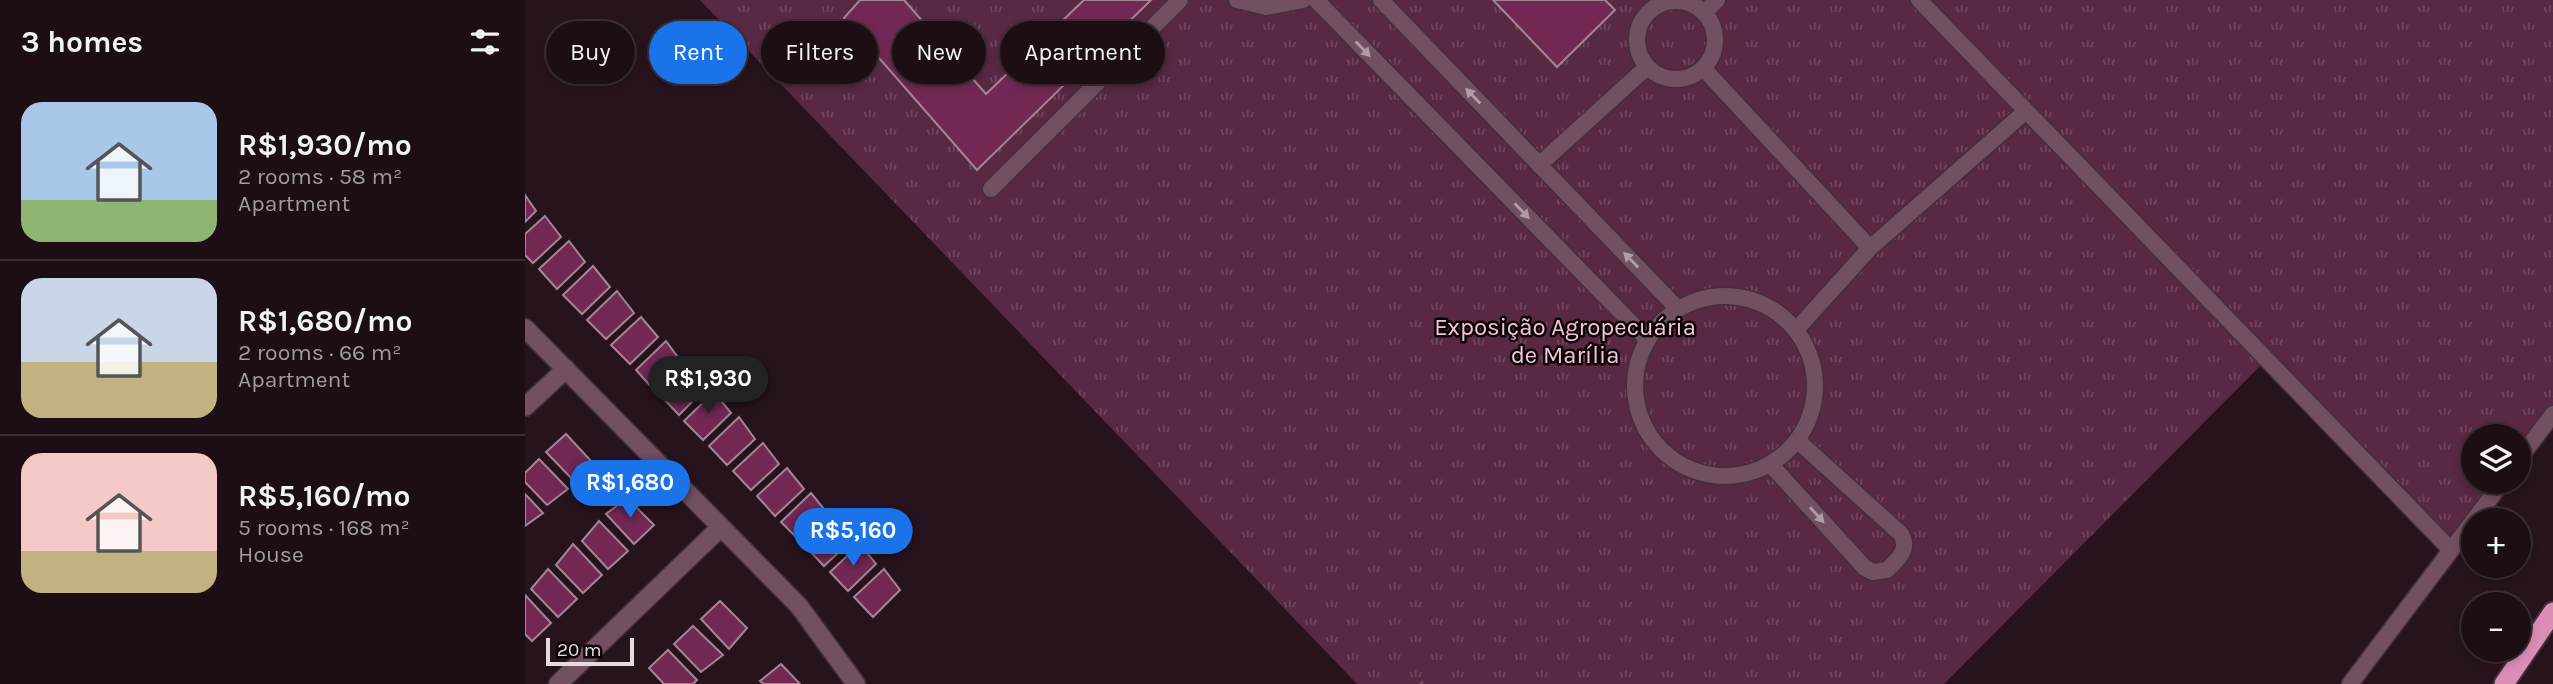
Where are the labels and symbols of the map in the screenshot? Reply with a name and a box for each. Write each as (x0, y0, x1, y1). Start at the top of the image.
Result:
one-way arrow (1355, 40, 1371, 57)
one-way arrow (1465, 88, 1481, 105)
one-way arrow (1514, 203, 1531, 220)
one-way arrow (1623, 252, 1639, 269)
park label: Exposição Agropecuária de Marília (1434, 313, 1696, 369)
pin: R$1,930 (643, 356, 773, 416)
pin: R$1,680 (565, 461, 695, 520)
one-way arrow (1809, 506, 1825, 524)
pin: R$5,160 (788, 508, 918, 568)
scale bar (546, 635, 633, 667)

